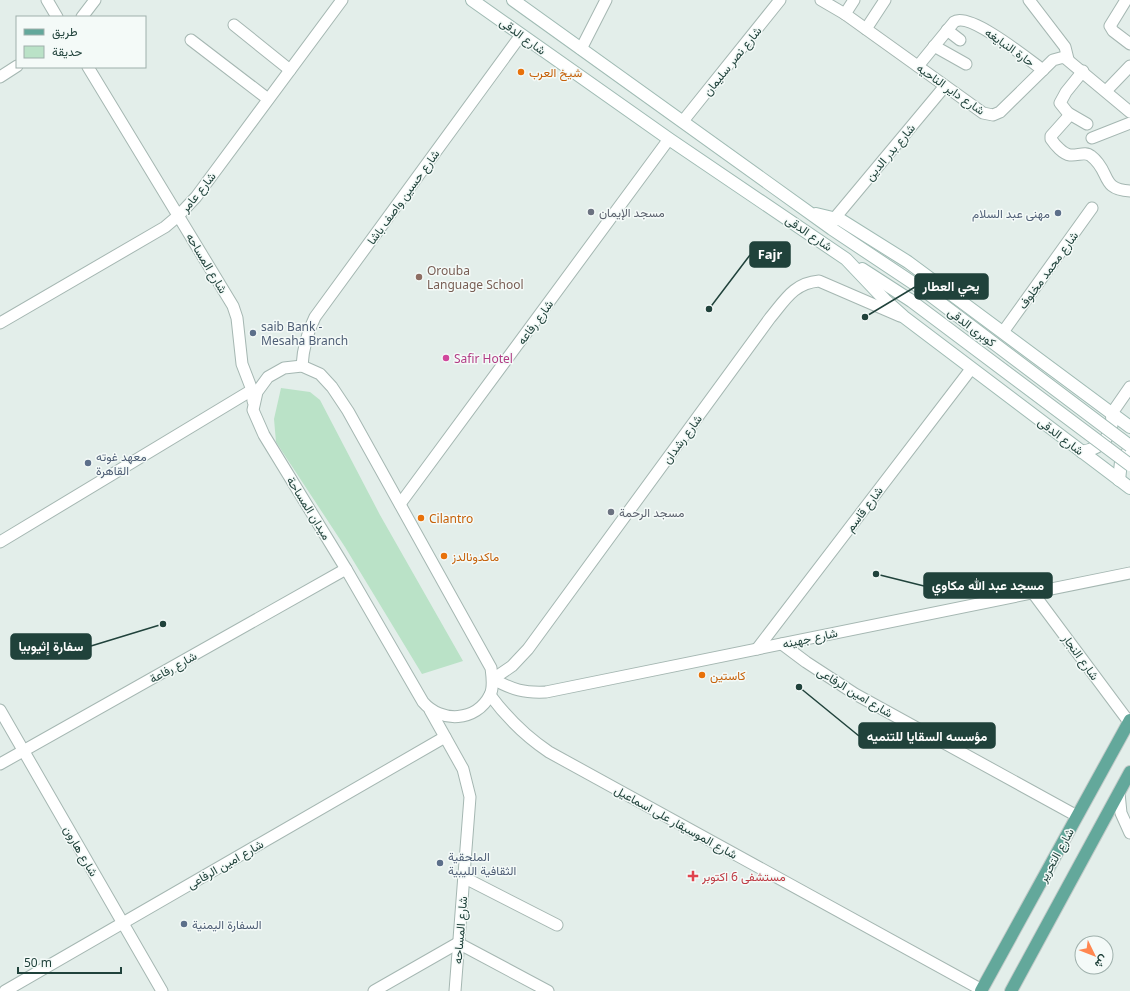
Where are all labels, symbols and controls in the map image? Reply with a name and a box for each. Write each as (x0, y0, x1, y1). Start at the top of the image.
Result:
street label: شارع الدقى (496, 14, 549, 59)
legend (16, 16, 146, 68)
text: طريق (52, 23, 78, 40)
street label: شارع نصر سليمان (699, 23, 766, 100)
street label: حارة النبايغه (982, 24, 1038, 70)
text: حديقة (52, 43, 82, 60)
street label: شارع داير الناحيه (913, 59, 989, 120)
place label: شيخ العرب (529, 64, 582, 82)
marker: شيخ العرب (516, 67, 526, 77)
street label: شارع بدر الدين (861, 120, 920, 185)
street label: شارع حسين واصف باشا (363, 146, 444, 249)
street label: شارع عامر (176, 168, 220, 217)
place label: مسجد الإيمان (599, 204, 665, 221)
place label: مهنى عبد السلام (972, 205, 1050, 222)
marker: مسجد الإيمان (586, 207, 596, 217)
marker: مهنى عبد السلام (1053, 208, 1063, 218)
street label: شارع الدقى (782, 211, 836, 256)
street label: شارع محمد مخلوف (1014, 228, 1083, 313)
street label: شارع المساحه (181, 230, 232, 297)
callout: Fajr (750, 242, 790, 267)
text: Fajr (758, 245, 782, 263)
place label: Orouba Language School (427, 262, 524, 293)
marker: Orouba Language School (414, 272, 424, 282)
callout: يحي العطار (915, 274, 988, 299)
text: يحي العطار (922, 277, 979, 297)
street label: شارع رفاعه (513, 296, 558, 348)
street label: كوبرى الدقى (944, 303, 1000, 351)
place label: saib Bank - Mesaha Branch (261, 318, 348, 349)
marker: saib Bank - Mesaha Branch (248, 328, 258, 338)
place label: Safir Hotel (454, 350, 513, 367)
marker: Safir Hotel (441, 353, 451, 363)
street label: شارع رشدان (658, 411, 706, 468)
street label: شارع الدقى (1034, 413, 1087, 460)
place label: معهد غوته القاهرة (96, 448, 147, 479)
marker: معهد غوته القاهرة (83, 458, 93, 468)
street label: ميدان المساحة (283, 473, 335, 543)
street label: شارع قاسم (841, 483, 888, 536)
place label: مسجد الرحمة (619, 504, 684, 521)
marker: مسجد الرحمة (606, 507, 616, 517)
place label: Cilantro (429, 510, 473, 527)
marker: Cilantro (416, 513, 426, 523)
place label: ماكدونالدز (451, 548, 499, 565)
marker: ماكدونالدز (439, 551, 449, 561)
callout: مسجد عبد الله مكاوي (924, 573, 1052, 598)
text: مسجد عبد الله مكاوي (932, 576, 1044, 596)
street label: شارع جهينه (781, 624, 839, 653)
street label: شارع النجار (1057, 630, 1103, 684)
callout: سفارة إثيوبيا (11, 634, 91, 659)
text: سفارة إثيوبيا (19, 637, 83, 656)
street label: شارع رفاعة (146, 647, 200, 688)
street label: شارع امين الرفاعى (813, 663, 896, 722)
place label: كاستين (710, 667, 746, 684)
marker: كاستين (697, 670, 707, 680)
callout: مؤسسه السقايا للتنميه (859, 723, 995, 748)
text: مؤسسه السقايا للتنميه (867, 727, 987, 745)
street label: شارع الموسيقار على اسماعيل (611, 781, 741, 864)
street label: شارع هارون (59, 822, 102, 880)
street label: شارع التحرير (1034, 825, 1079, 886)
street label: شارع امين الرفاعى (184, 835, 267, 894)
place label: الملحقية الثقافية الليبية (448, 848, 516, 879)
marker: الملحقية الثقافية الليبية (435, 858, 445, 868)
place label: مستشفى 6 اكتوبر (701, 868, 786, 885)
marker: مستشفى 6 اكتوبر (687, 870, 699, 882)
street label: شارع المساحه (449, 895, 472, 965)
place label: السفارة اليمنية (192, 916, 261, 933)
marker: السفارة اليمنية (179, 919, 189, 929)
north arrow (1074, 935, 1114, 975)
scale bar (18, 949, 121, 975)
text: ش (1092, 952, 1112, 972)
text: 50 m (24, 954, 52, 971)

